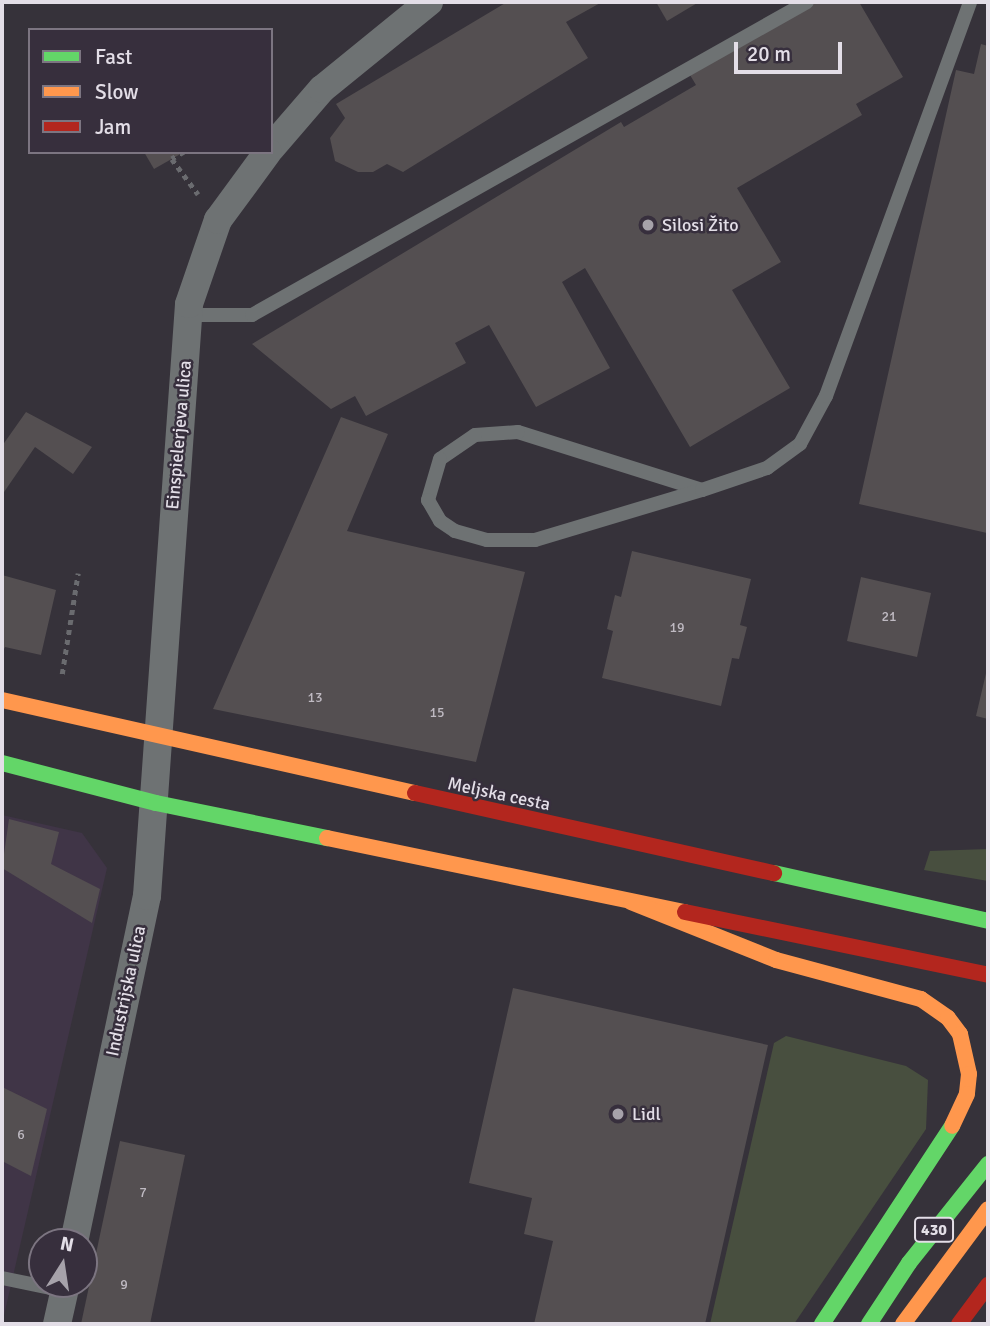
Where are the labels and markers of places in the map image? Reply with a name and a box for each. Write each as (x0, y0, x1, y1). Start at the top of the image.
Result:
place label: Silosi Žito (662, 214, 738, 236)
marker: Silosi Žito (640, 217, 656, 233)
place label: Lidl (632, 1103, 661, 1125)
marker: Lidl (610, 1106, 626, 1122)

